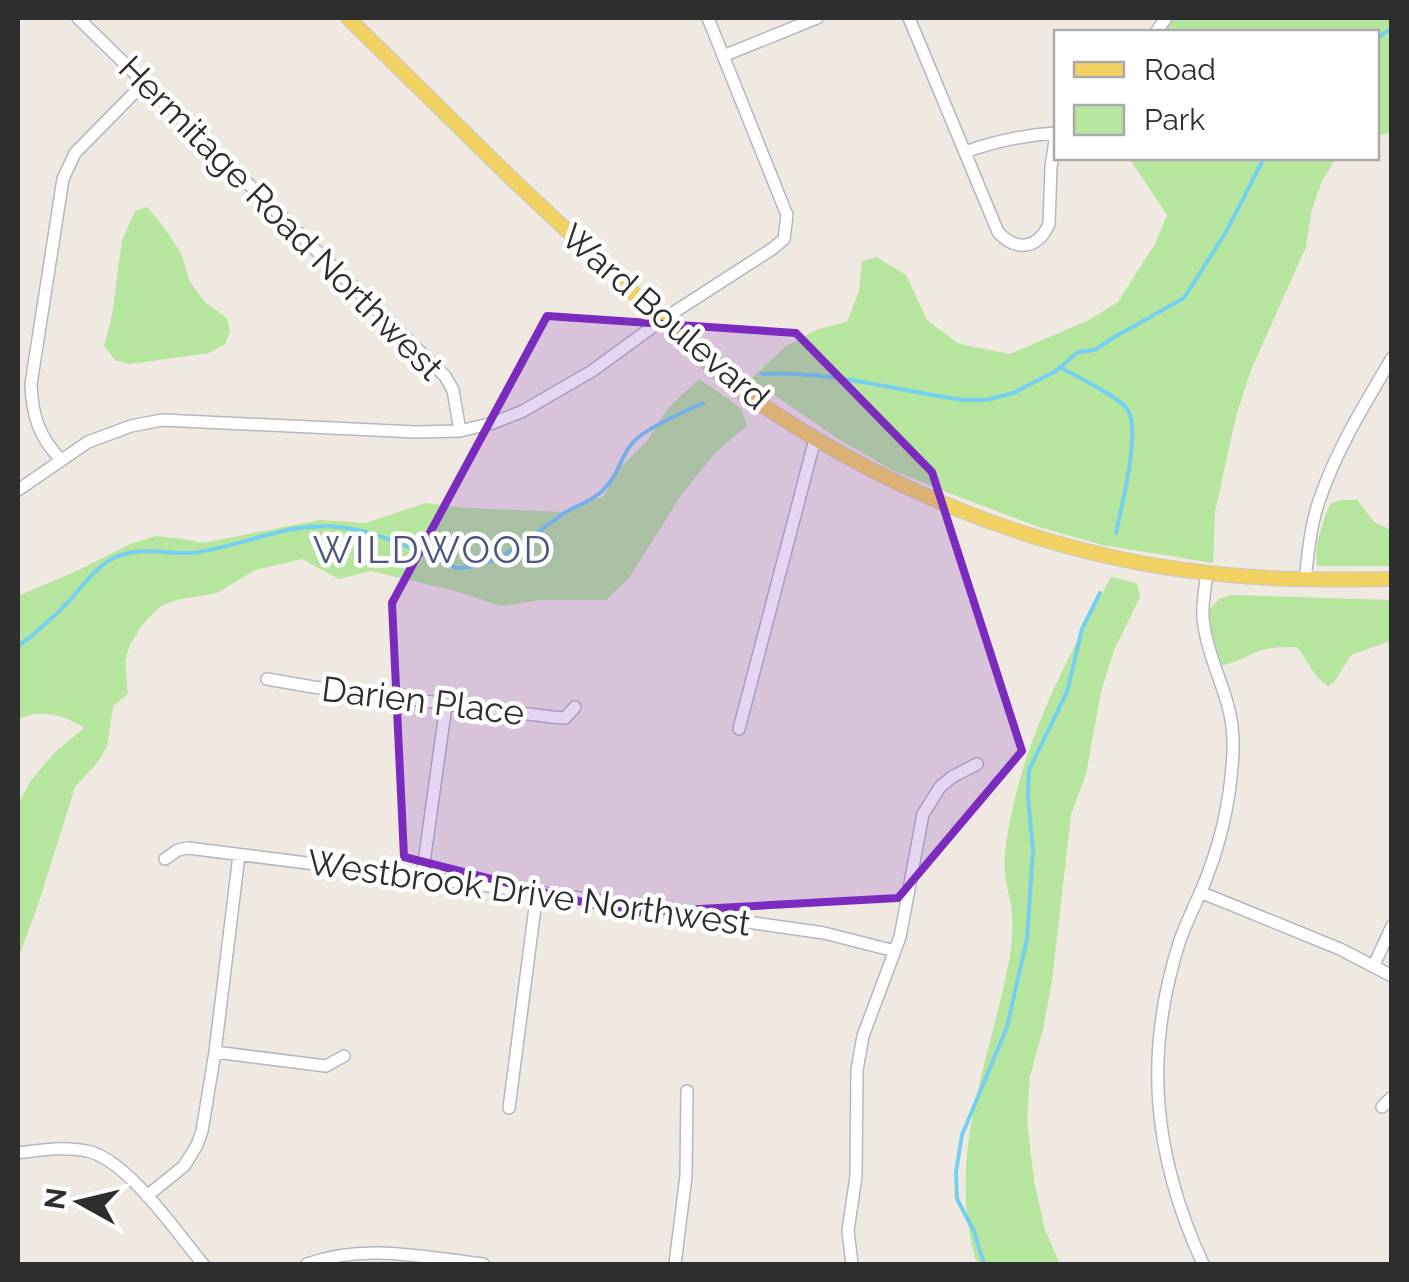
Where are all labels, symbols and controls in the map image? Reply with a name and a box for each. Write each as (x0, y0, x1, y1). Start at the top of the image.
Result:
legend (1054, 30, 1379, 160)
street label: Hermitage Road Northwest (111, 47, 452, 388)
text: Road (1144, 52, 1216, 87)
text: Park (1144, 102, 1205, 137)
street label: Ward Boulevard (553, 215, 778, 418)
district label: WILDWOOD (313, 527, 553, 572)
street label: Darien Place (319, 668, 527, 733)
street label: Westbrook Drive Northwest (305, 841, 753, 944)
north arrow (30, 1152, 130, 1252)
text: N (38, 1186, 74, 1211)

